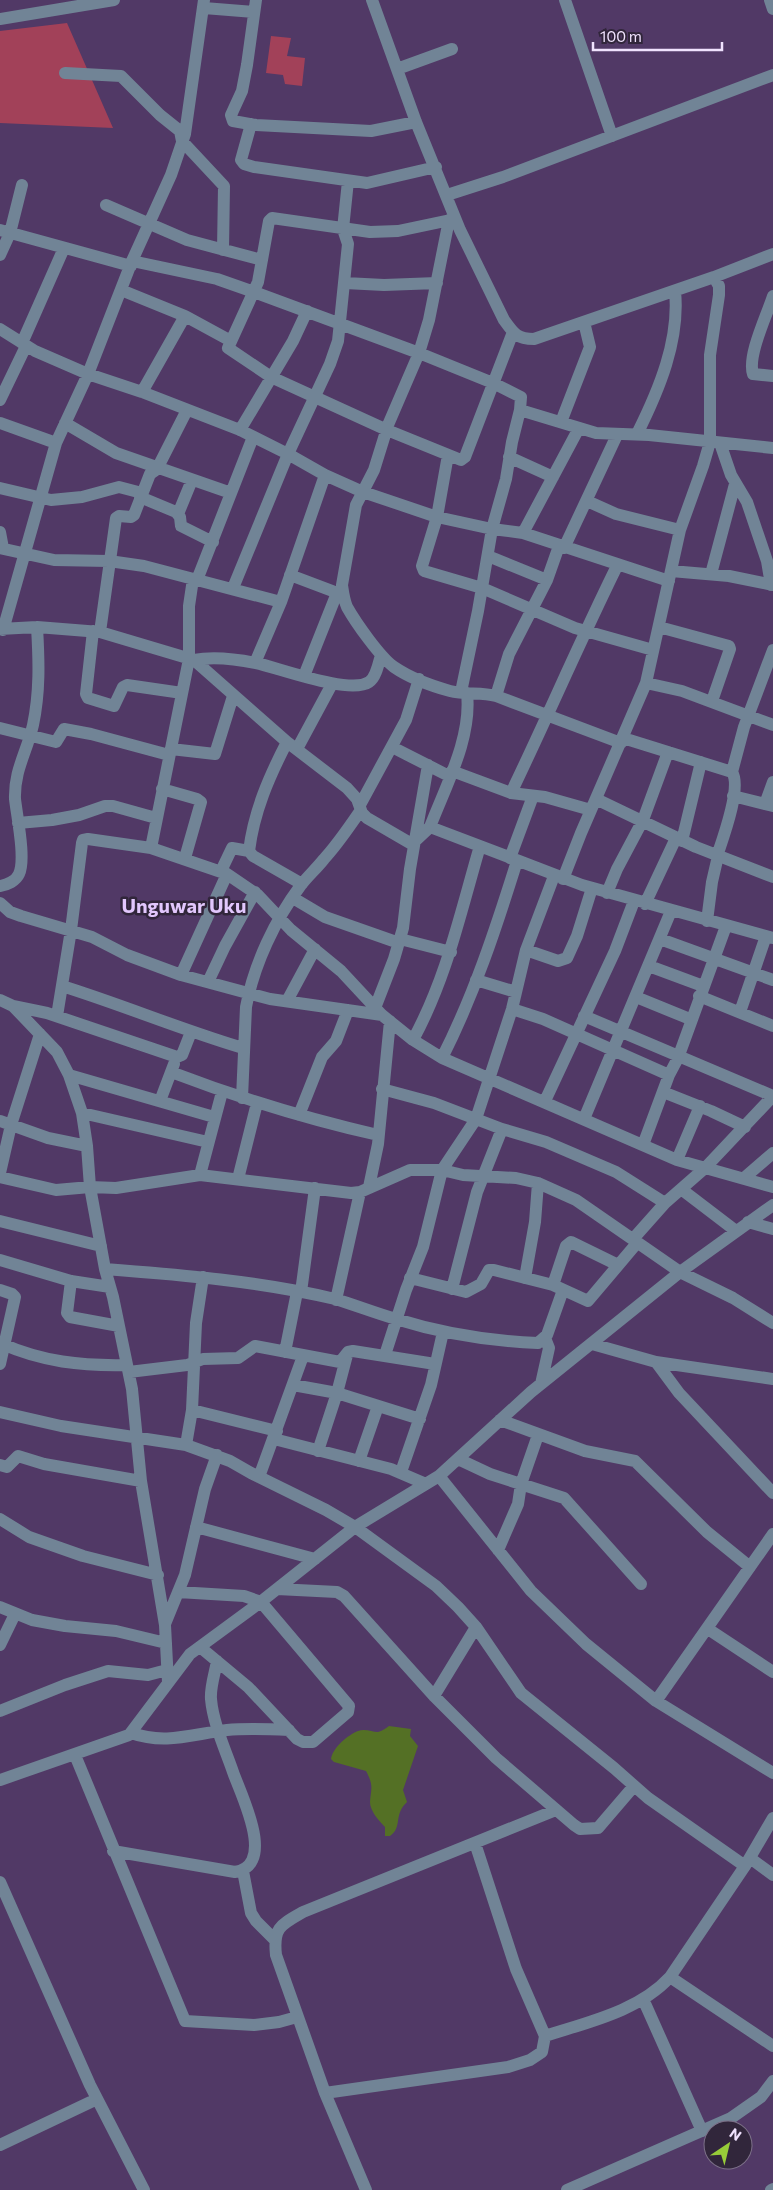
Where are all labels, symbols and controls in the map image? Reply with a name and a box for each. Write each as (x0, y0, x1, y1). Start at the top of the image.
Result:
scale bar (593, 20, 722, 52)
text: 100 m (600, 27, 642, 45)
district label: Unguwar Uku (121, 893, 247, 917)
north arrow (703, 2120, 753, 2170)
text: N (727, 2124, 745, 2144)

